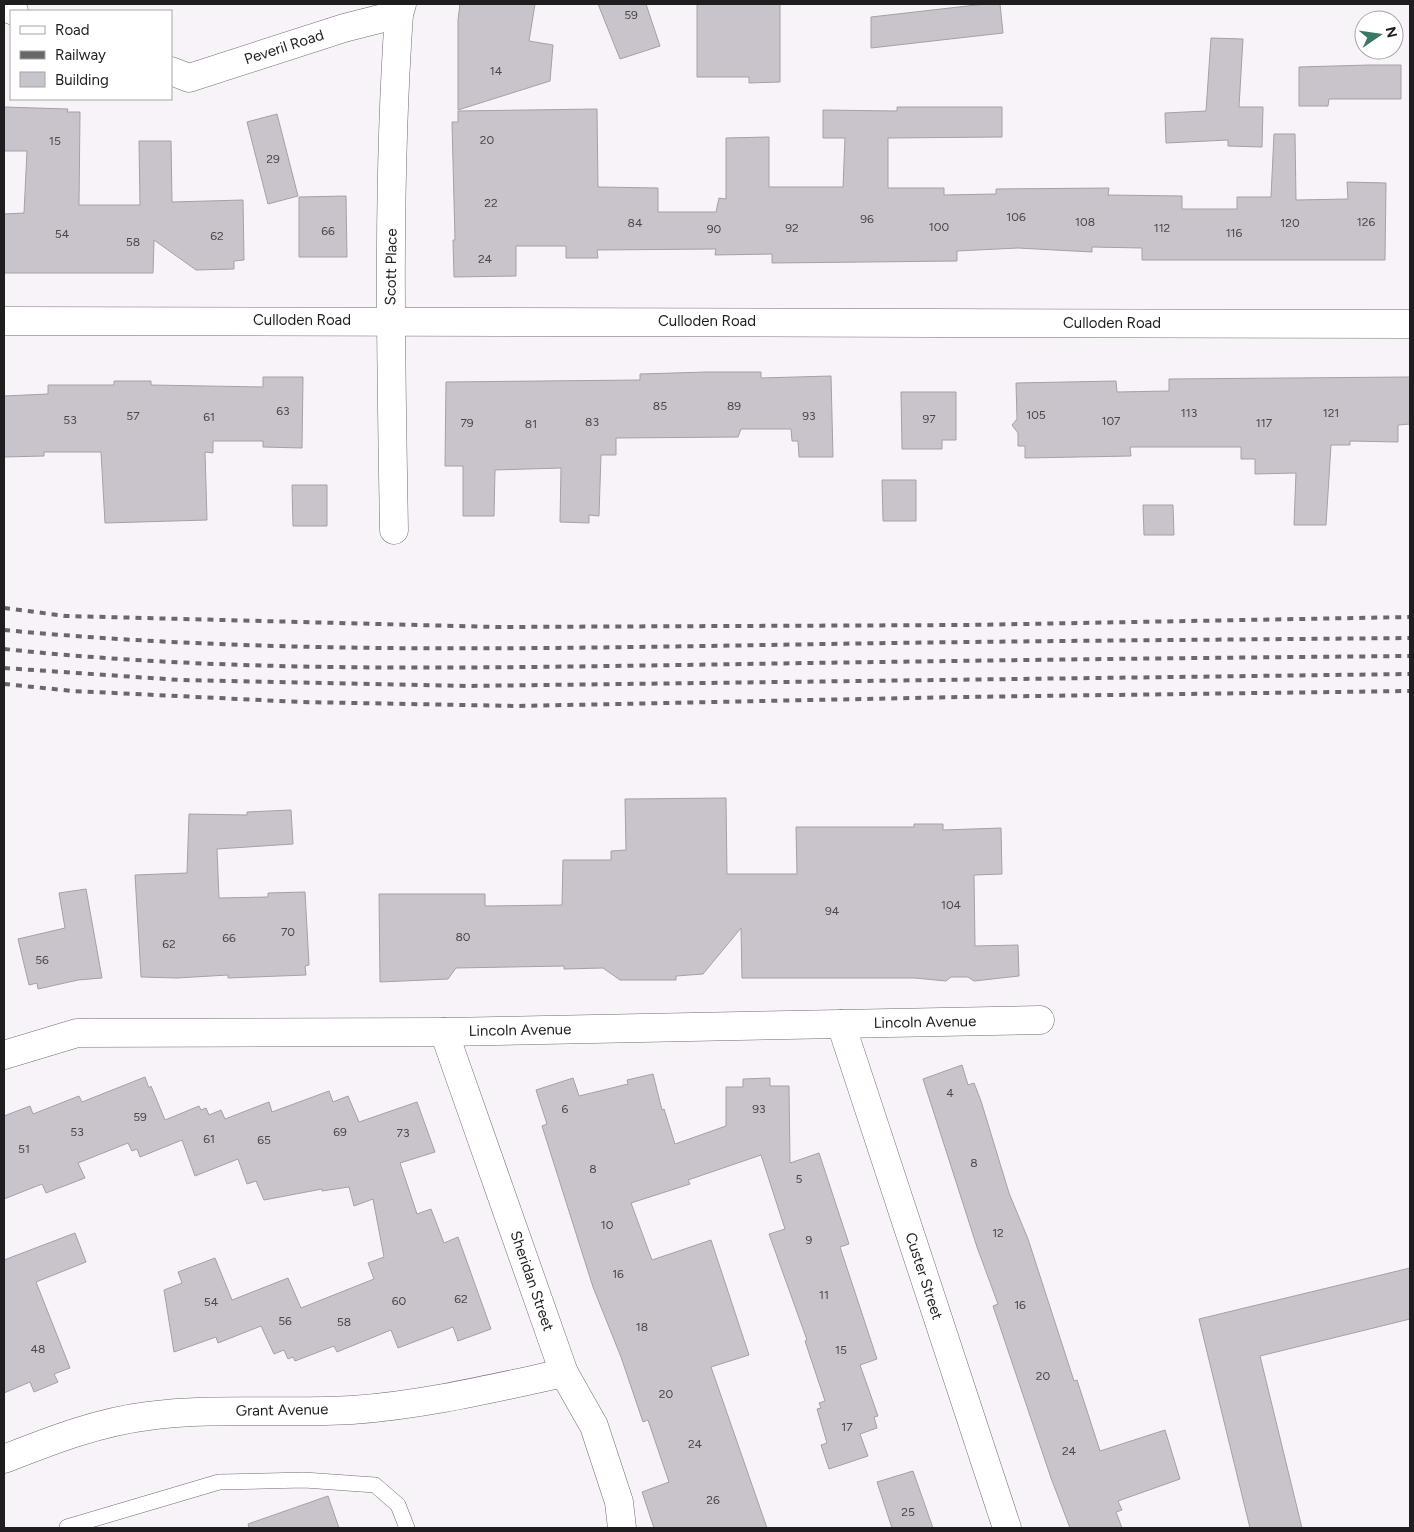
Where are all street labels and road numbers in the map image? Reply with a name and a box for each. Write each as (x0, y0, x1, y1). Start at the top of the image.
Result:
street label: Peveril Road (242, 26, 326, 68)
street label: Scott Place (381, 228, 401, 306)
street label: Culloden Road (253, 311, 351, 329)
street label: Culloden Road (658, 312, 756, 330)
street label: Culloden Road (1063, 314, 1161, 332)
street label: Lincoln Avenue (874, 1012, 976, 1032)
street label: Lincoln Avenue (469, 1020, 571, 1040)
street label: Sheridan Street (506, 1229, 558, 1334)
street label: Custer Street (901, 1230, 947, 1322)
street label: Grant Avenue (236, 1400, 328, 1420)

